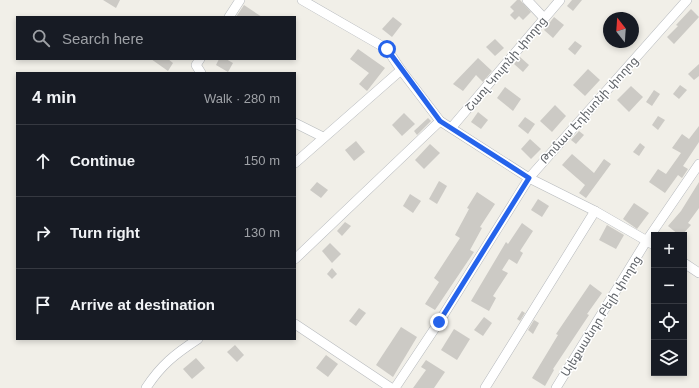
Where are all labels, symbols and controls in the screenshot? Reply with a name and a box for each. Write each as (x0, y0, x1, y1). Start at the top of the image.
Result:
north arrow (603, 12, 639, 48)
street label: Շառլ Կուլոնի փողոց (462, 14, 550, 114)
search box (16, 16, 296, 60)
icon: search (30, 27, 52, 49)
text: Search here (62, 30, 144, 47)
route start (378, 40, 396, 58)
street label: Թոմաս Էդիսոնի փողոց (537, 53, 641, 167)
text: 4 min (32, 88, 76, 107)
text: Walk · 280 m (204, 91, 280, 106)
icon: ahead (32, 150, 54, 172)
text: Continue (70, 152, 135, 169)
text: 150 m (244, 153, 280, 168)
icon: right (32, 222, 54, 244)
text: Turn right (70, 224, 140, 241)
text: 130 m (244, 225, 280, 240)
map controls (651, 232, 687, 376)
button: + (651, 232, 687, 268)
street label: Ալեքսանդր Բելի փողոց (558, 253, 644, 379)
button: − (651, 268, 687, 304)
icon: arrive (32, 294, 54, 316)
text: Arrive at destination (70, 296, 215, 313)
button: locate (651, 304, 687, 340)
route end (430, 313, 448, 331)
button: layers (651, 340, 687, 376)

